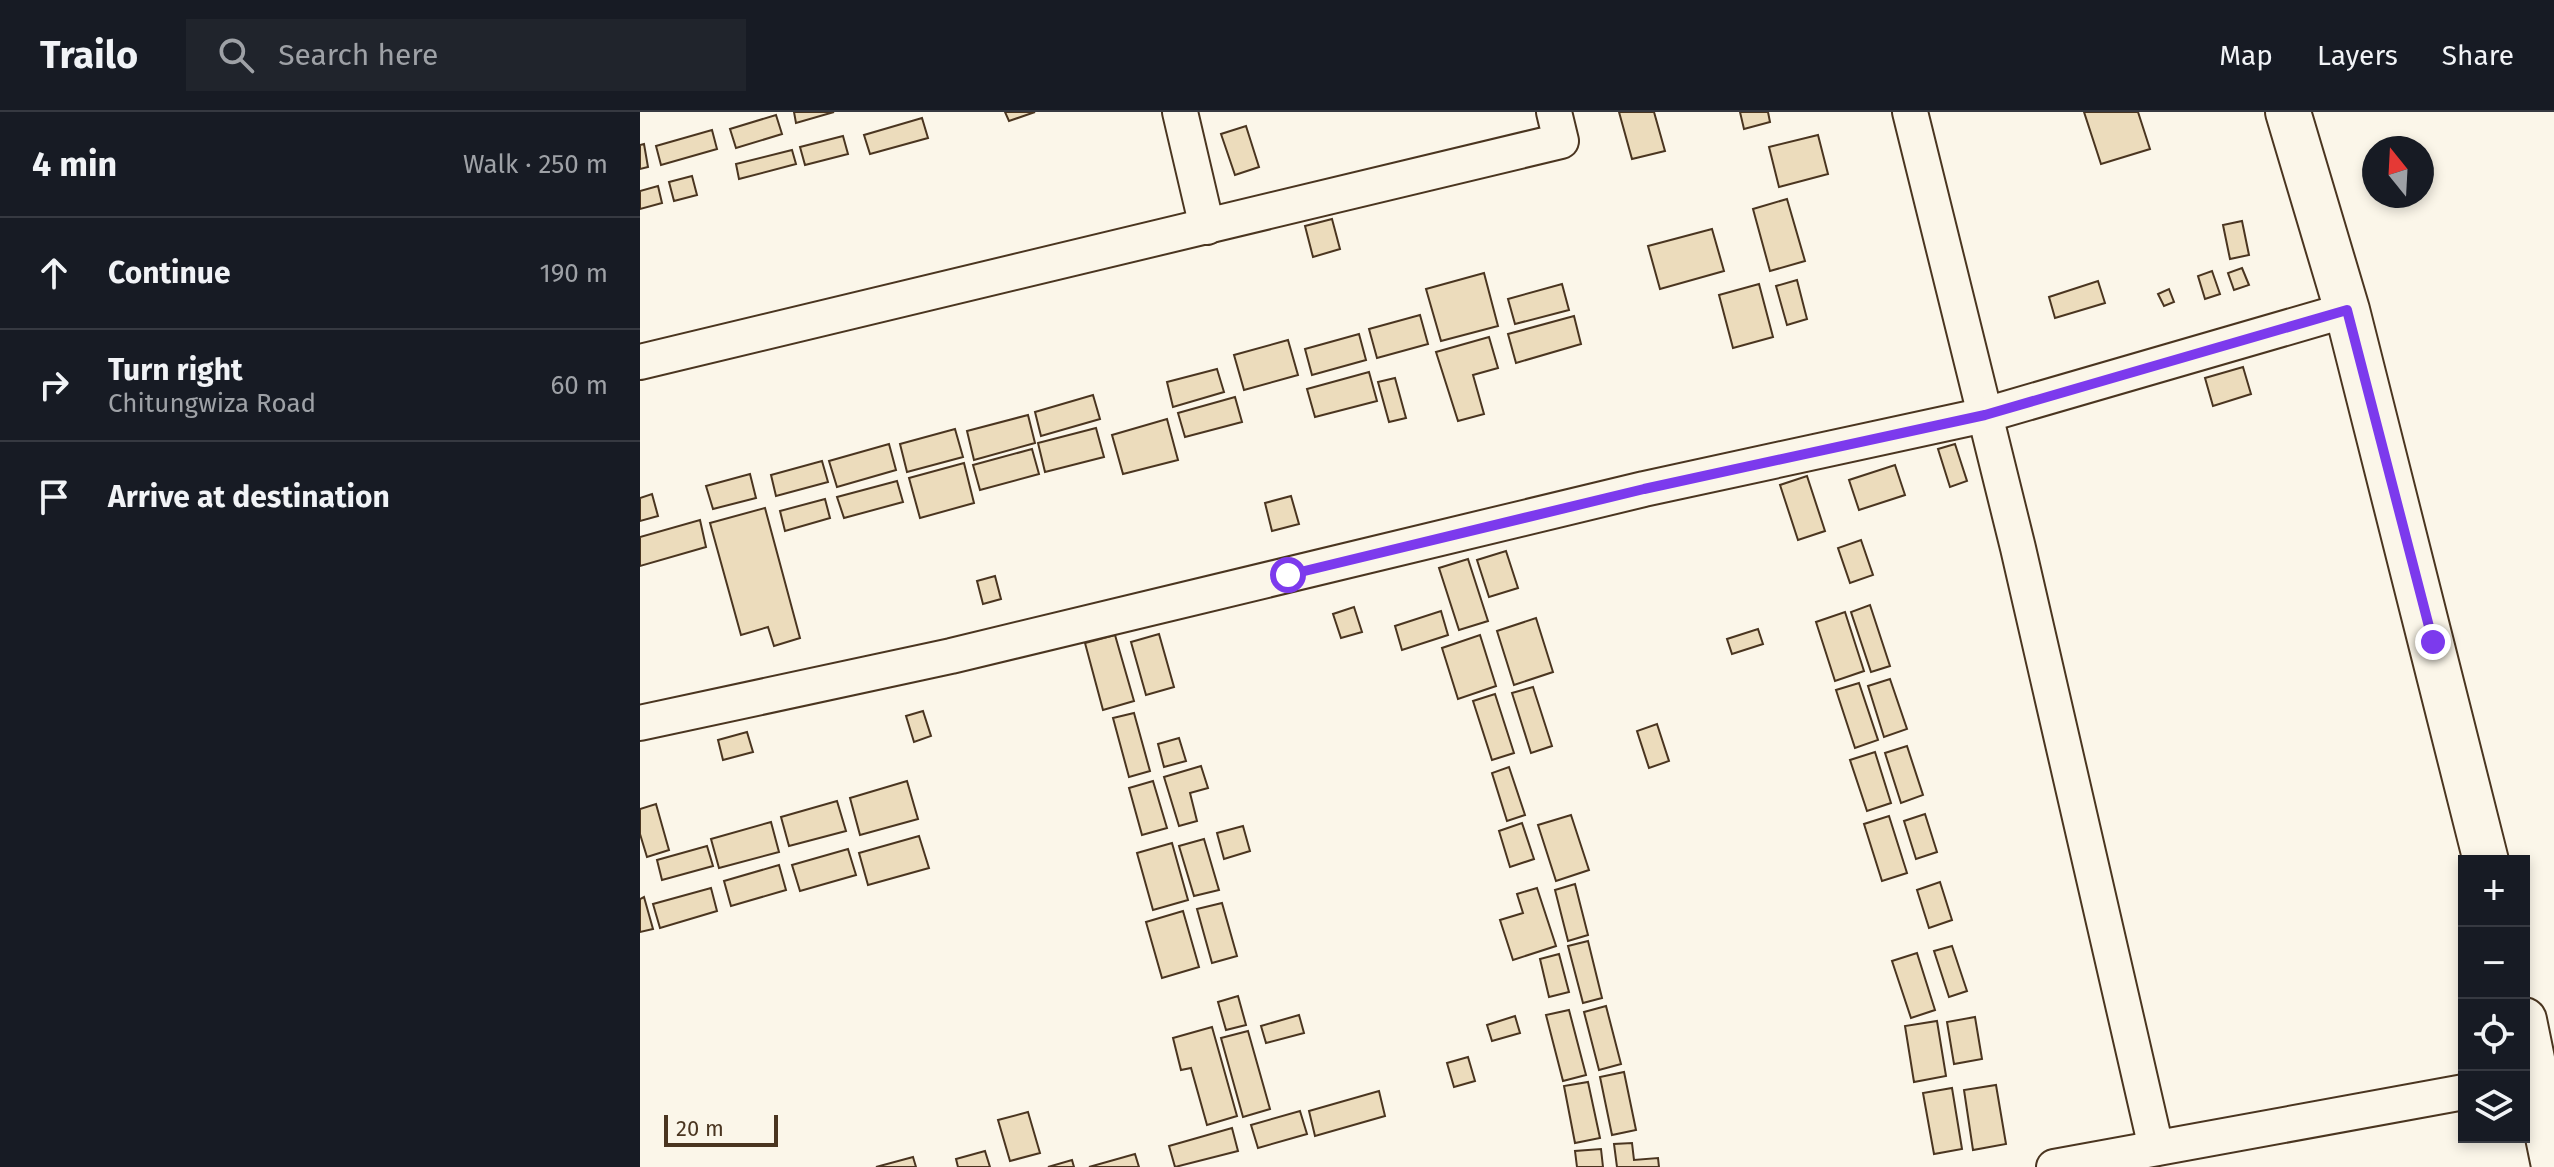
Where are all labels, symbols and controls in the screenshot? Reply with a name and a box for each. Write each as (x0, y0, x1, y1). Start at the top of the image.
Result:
search box (186, 19, 746, 91)
text: Trailo (40, 32, 138, 78)
icon: search (214, 33, 258, 77)
text: Search here (278, 37, 438, 73)
text: Map (2219, 39, 2273, 72)
text: Layers (2317, 39, 2398, 72)
text: Share (2442, 39, 2514, 72)
north arrow (2362, 136, 2434, 208)
text: 4 min (32, 144, 117, 185)
text: Walk · 250 m (463, 149, 608, 180)
icon: ahead (32, 251, 76, 295)
text: Continue (108, 255, 231, 291)
text: 190 m (539, 258, 608, 289)
text: Turn right (108, 352, 243, 388)
icon: right (32, 363, 76, 407)
text: 60 m (550, 370, 608, 401)
text: Chitungwiza Road (108, 388, 316, 419)
icon: arrive (32, 475, 76, 519)
text: Arrive at destination (108, 479, 390, 515)
route start (1270, 557, 1306, 593)
route end (2415, 624, 2451, 660)
map controls (2458, 855, 2530, 1143)
button: + (2458, 855, 2530, 927)
button: − (2458, 927, 2530, 999)
button: locate (2458, 999, 2530, 1071)
button: layers (2458, 1071, 2530, 1143)
scale bar (664, 1111, 778, 1147)
text: 20 m (676, 1115, 724, 1142)

